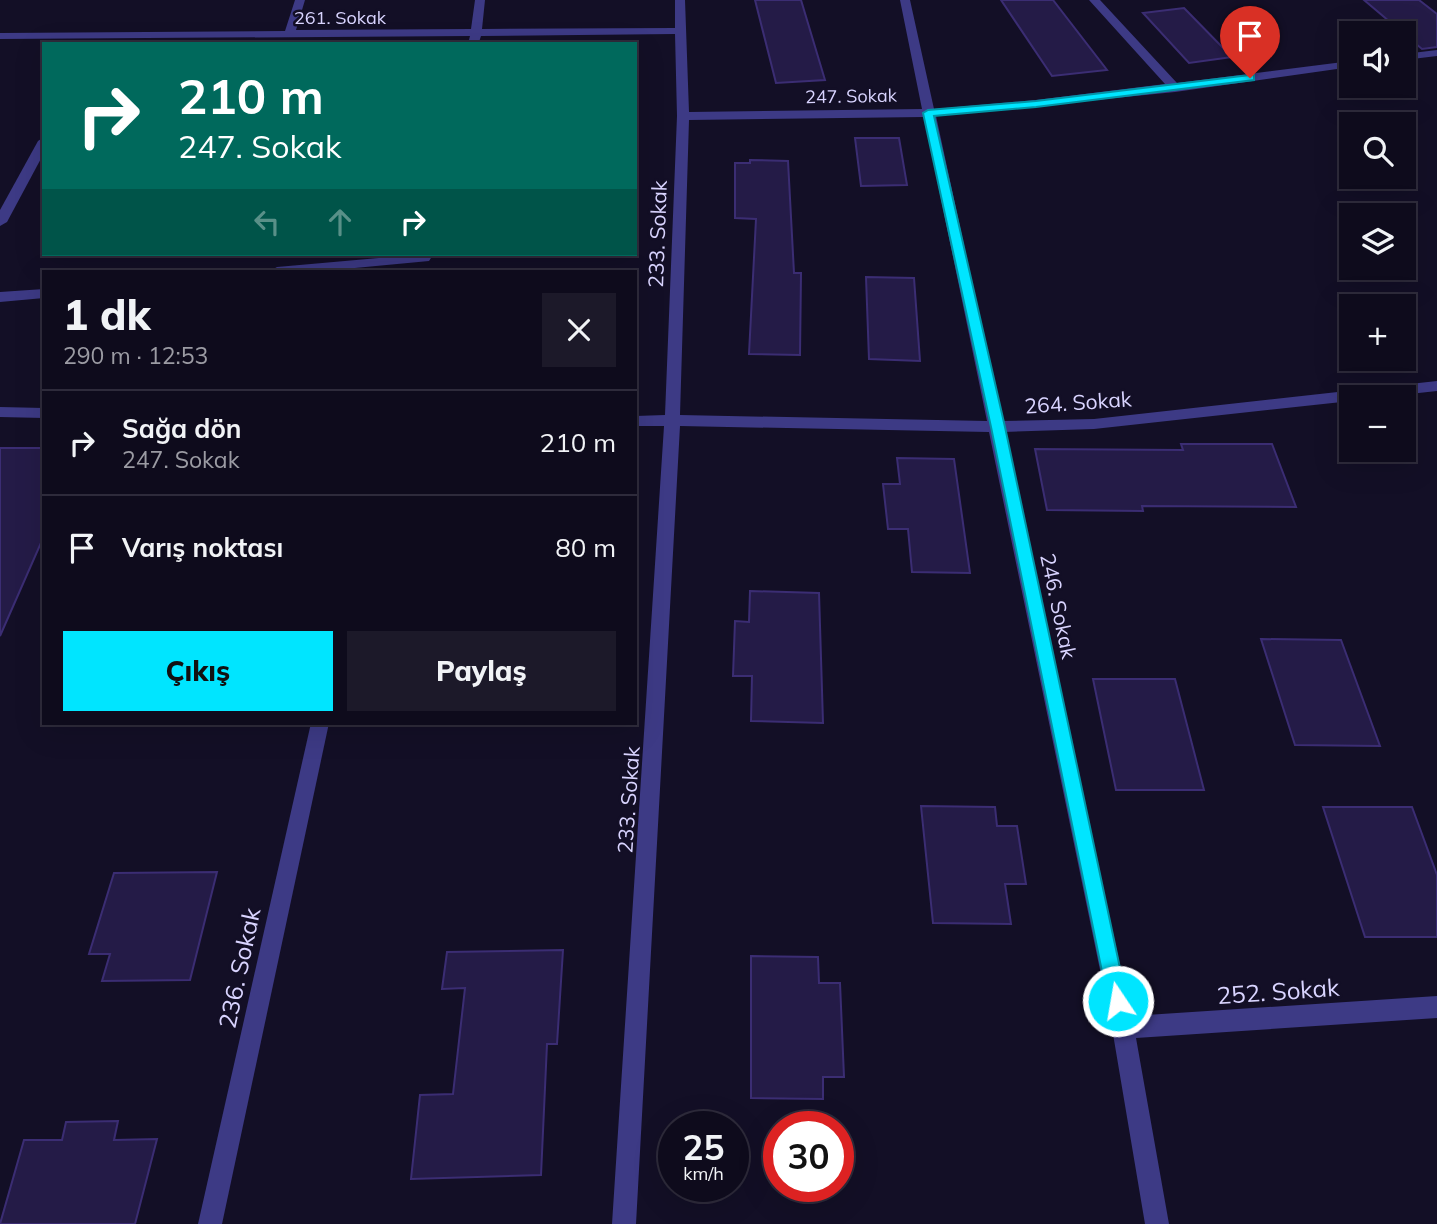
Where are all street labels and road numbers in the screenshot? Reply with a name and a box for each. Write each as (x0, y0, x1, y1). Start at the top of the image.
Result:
street label: 261. Sokak (294, 6, 387, 29)
street label: 247. Sokak (805, 84, 898, 108)
street label: 233. Sokak (642, 180, 672, 288)
street label: 264. Sokak (1024, 385, 1133, 419)
street label: 246. Sokak (1035, 551, 1083, 661)
street label: 233. Sokak (611, 745, 645, 854)
street label: 236. Sokak (212, 904, 267, 1031)
street label: 252. Sokak (1216, 972, 1341, 1010)

